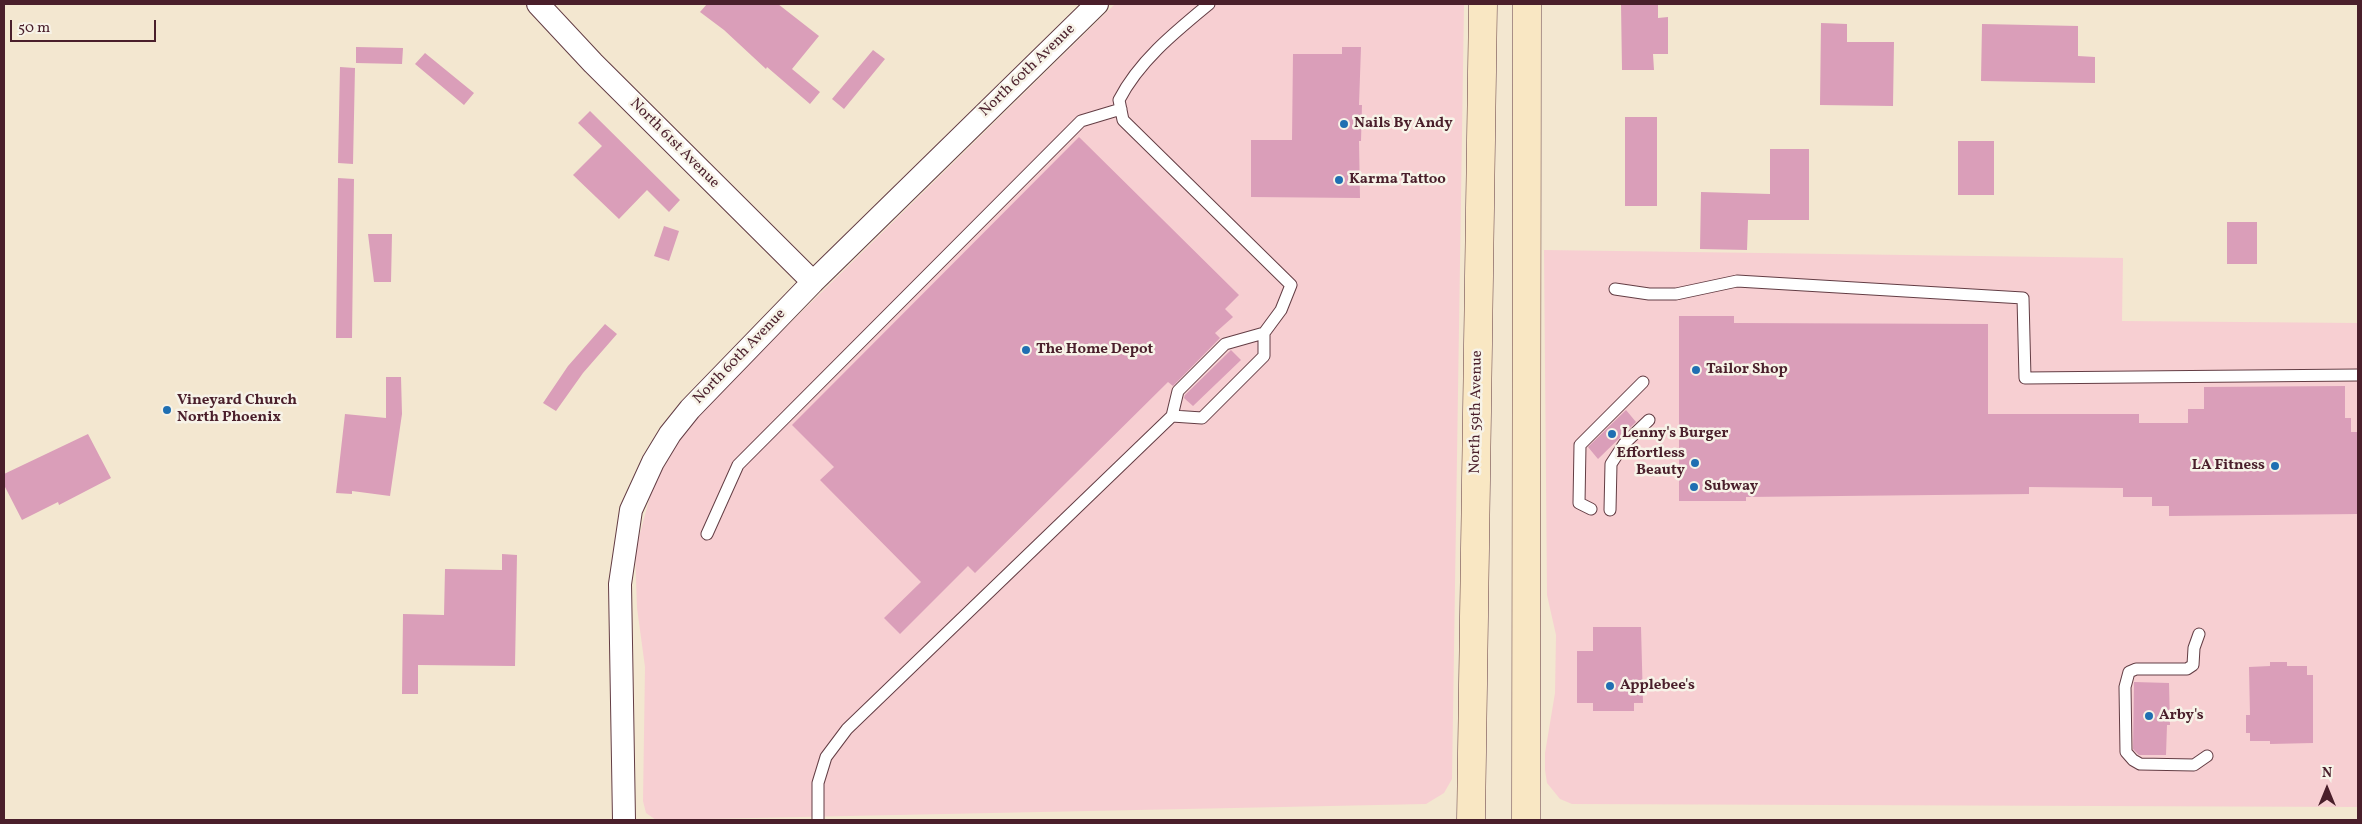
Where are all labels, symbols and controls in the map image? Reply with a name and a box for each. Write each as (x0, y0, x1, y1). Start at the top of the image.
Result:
scale bar (12, 10, 159, 42)
text: 50 m (18, 18, 50, 39)
street label: North 60th Avenue (977, 21, 1079, 121)
street label: North 61st Avenue (625, 95, 723, 193)
place label: Nails By Andy (1354, 115, 1453, 133)
marker: Nails By Andy (1338, 118, 1350, 130)
place label: Karma Tattoo (1349, 171, 1446, 189)
marker: Karma Tattoo (1333, 174, 1345, 186)
street label: North 60th Avenue (690, 306, 790, 408)
place label: The Home Depot (1036, 341, 1153, 359)
marker: The Home Depot (1020, 344, 1032, 356)
street label: North 59th Avenue (1467, 350, 1487, 474)
place label: Tailor Shop (1706, 361, 1788, 379)
marker: Tailor Shop (1690, 364, 1702, 376)
place label: Vineyard Church North Phoenix (177, 392, 297, 427)
marker: Vineyard Church North Phoenix (161, 404, 173, 416)
place label: Lenny's Burger (1622, 425, 1728, 443)
marker: Lenny's Burger (1606, 428, 1618, 440)
place label: Effortless Beauty (1617, 445, 1685, 480)
marker: Effortless Beauty (1689, 457, 1701, 469)
place label: LA Fitness (2192, 457, 2265, 475)
marker: LA Fitness (2269, 460, 2281, 472)
place label: Subway (1704, 478, 1758, 496)
marker: Subway (1688, 481, 1700, 493)
place label: Applebee's (1620, 677, 1695, 695)
marker: Applebee's (1604, 680, 1616, 692)
place label: Arby's (2159, 707, 2204, 725)
marker: Arby's (2143, 710, 2155, 722)
north arrow (2302, 764, 2352, 814)
text: N (2322, 764, 2332, 783)

